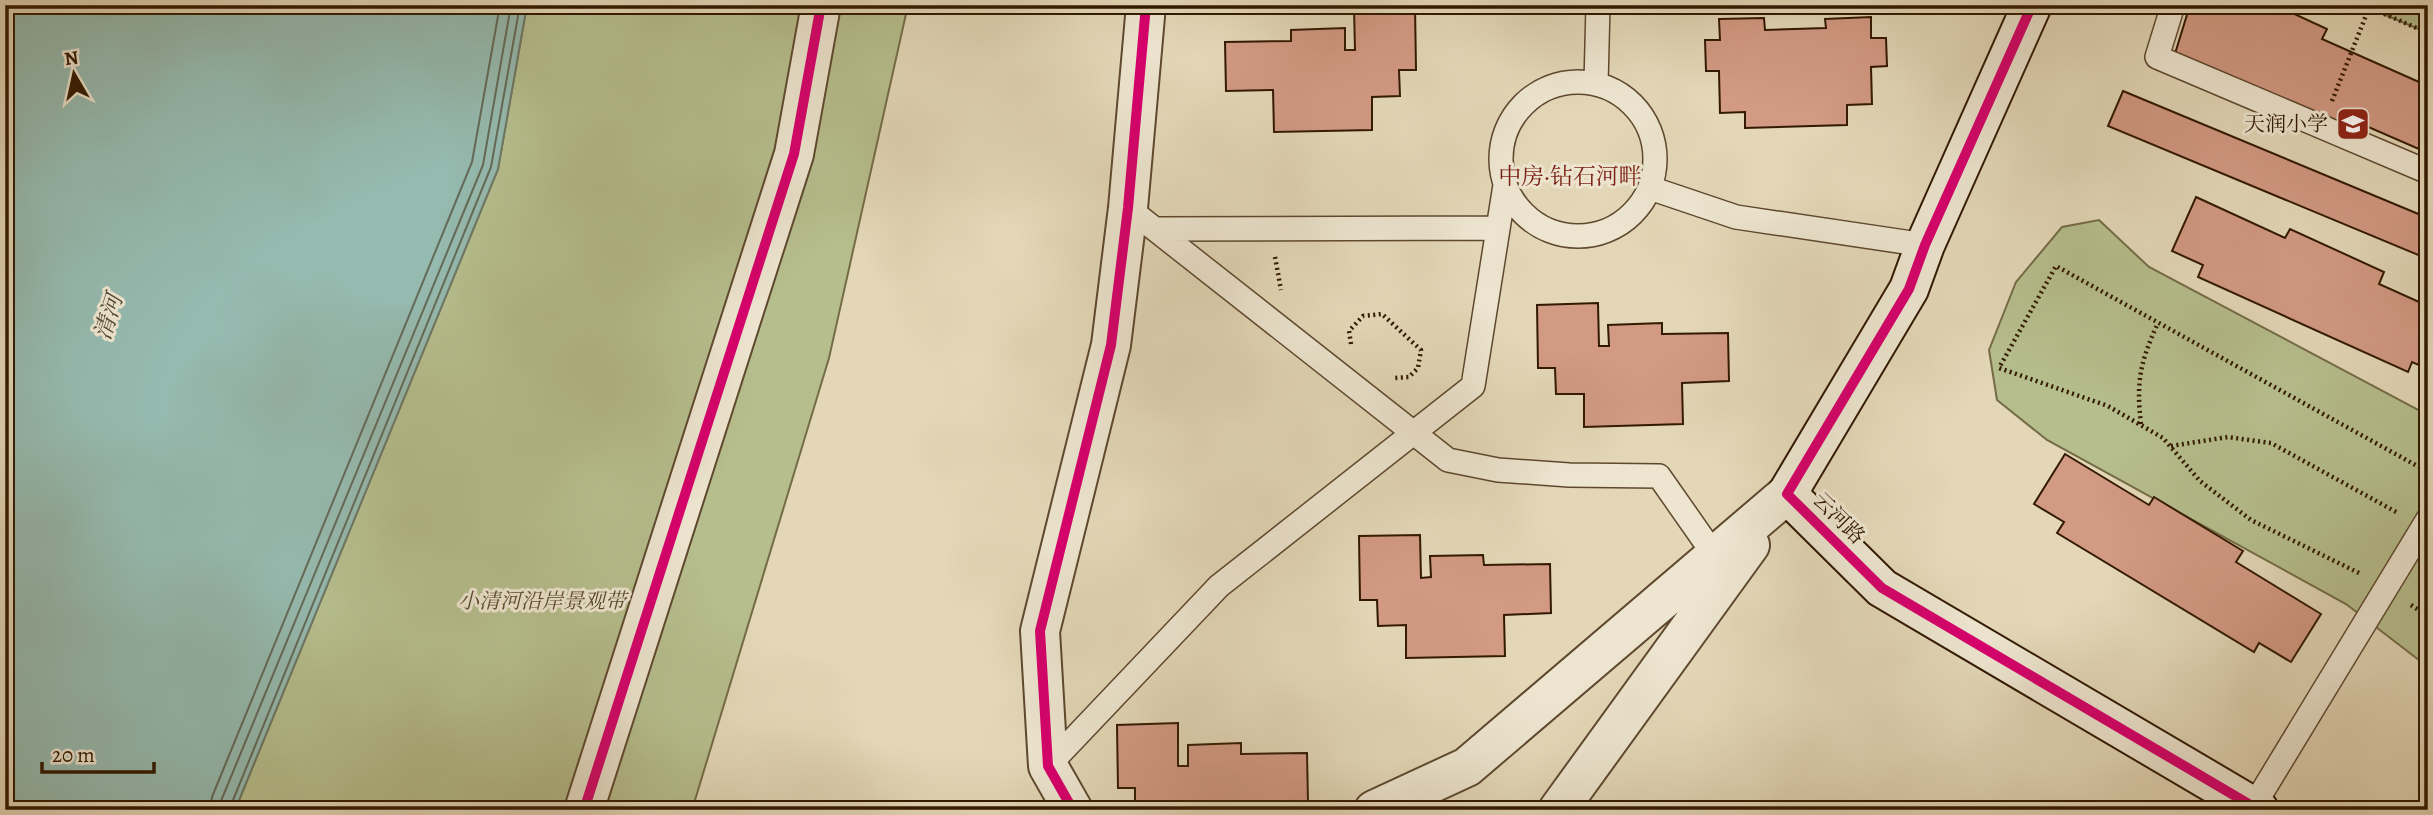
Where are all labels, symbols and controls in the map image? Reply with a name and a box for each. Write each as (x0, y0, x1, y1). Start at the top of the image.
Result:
north arrow (38, 38, 108, 108)
text: N (63, 44, 81, 72)
school or university icon: 天润小学 (2334, 105, 2372, 143)
place label: 天润小学 (2244, 110, 2328, 138)
district label: 中房·钻石河畔 (1498, 161, 1642, 192)
water label: 清河 (87, 287, 131, 344)
street label: 云河路 (1807, 486, 1871, 550)
park label: 小清河沿岸景观带 (458, 587, 629, 615)
scale bar (42, 731, 154, 775)
text: 20 m (52, 741, 95, 769)

